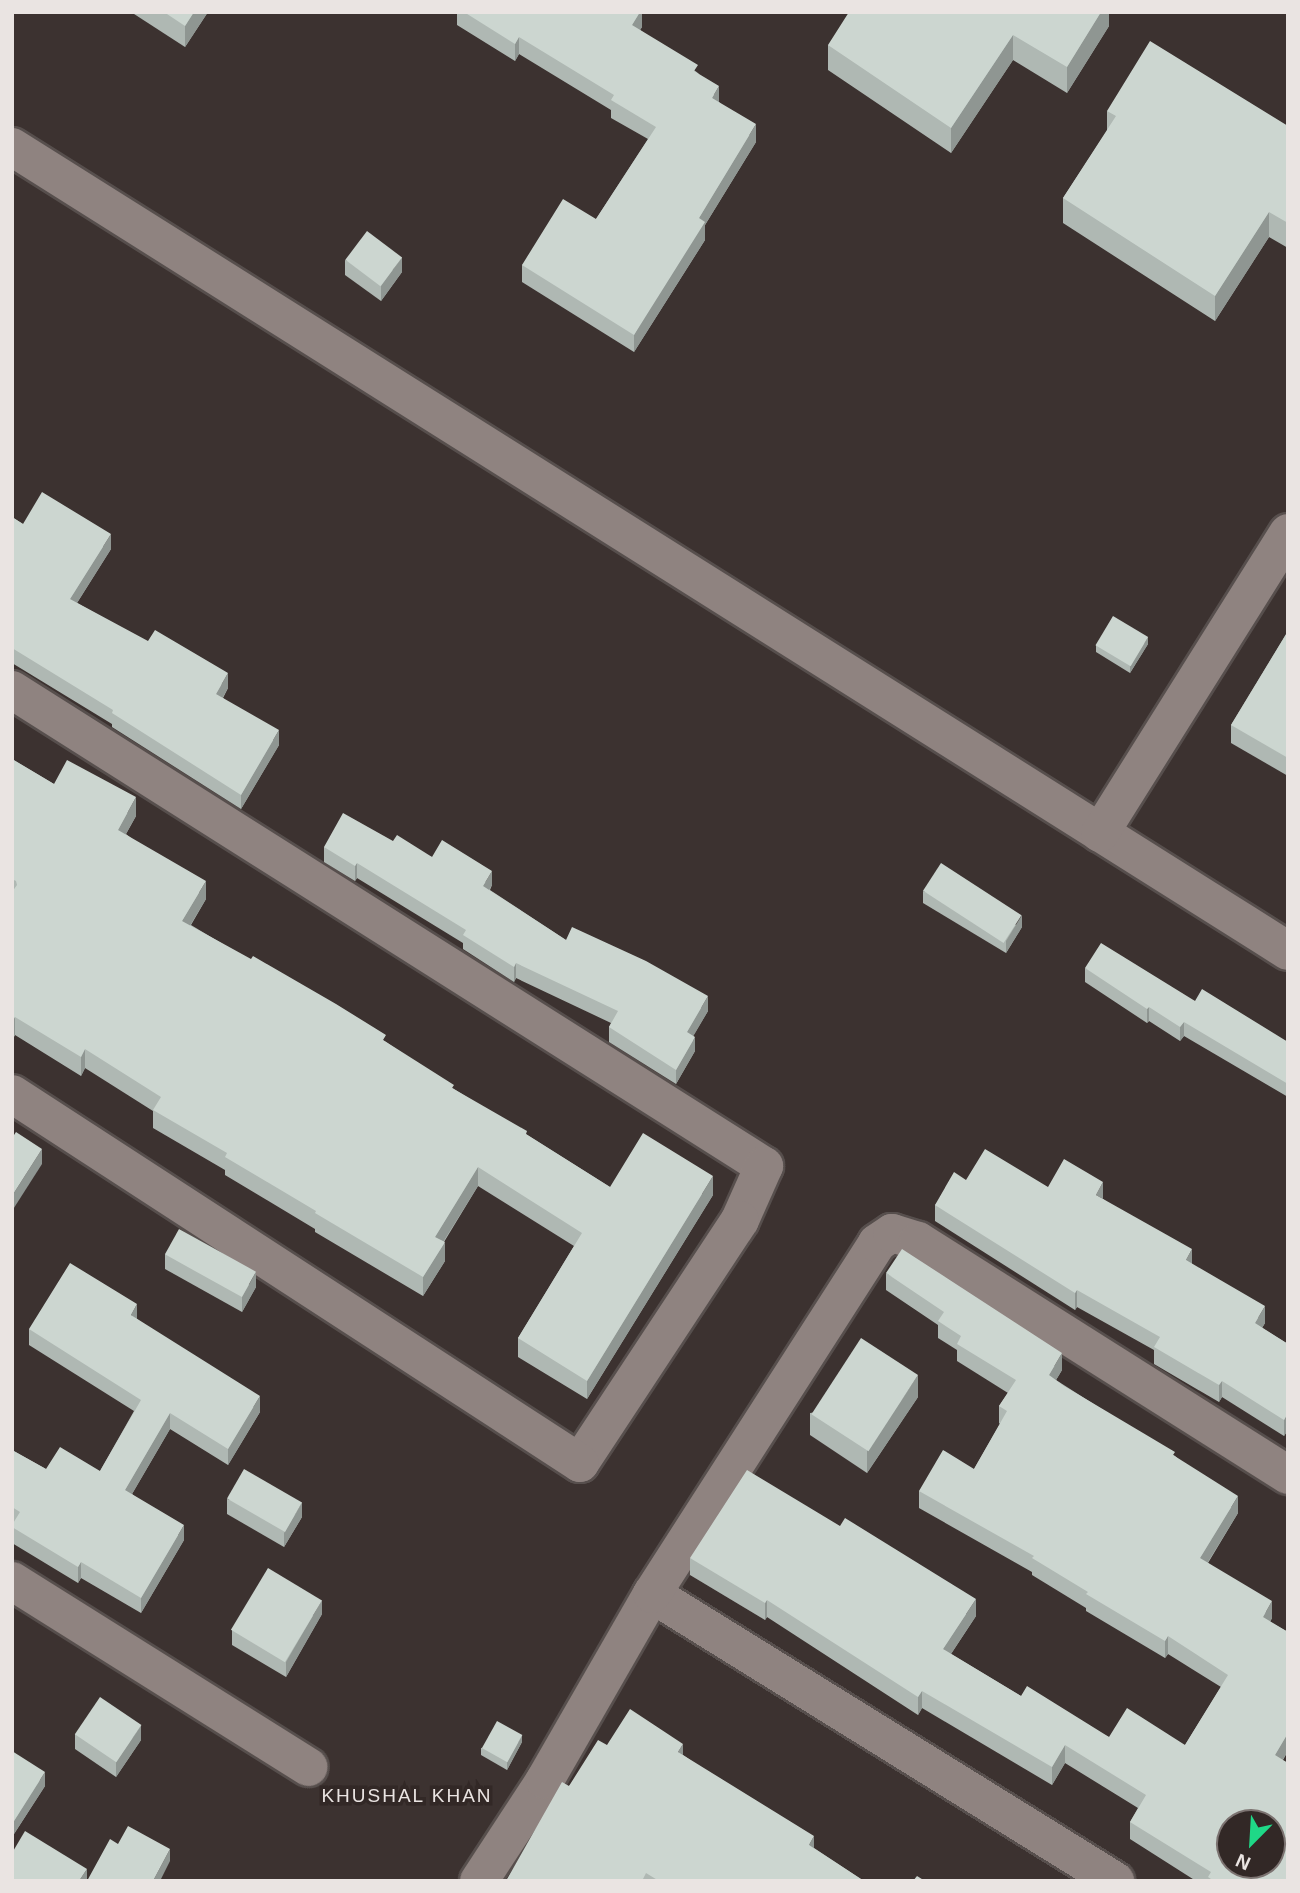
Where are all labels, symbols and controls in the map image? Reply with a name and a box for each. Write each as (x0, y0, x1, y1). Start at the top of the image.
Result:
district label: KHUSHAL KHAN (323, 1785, 491, 1807)
north arrow (1216, 1809, 1286, 1879)
text: N (1233, 1849, 1254, 1874)

